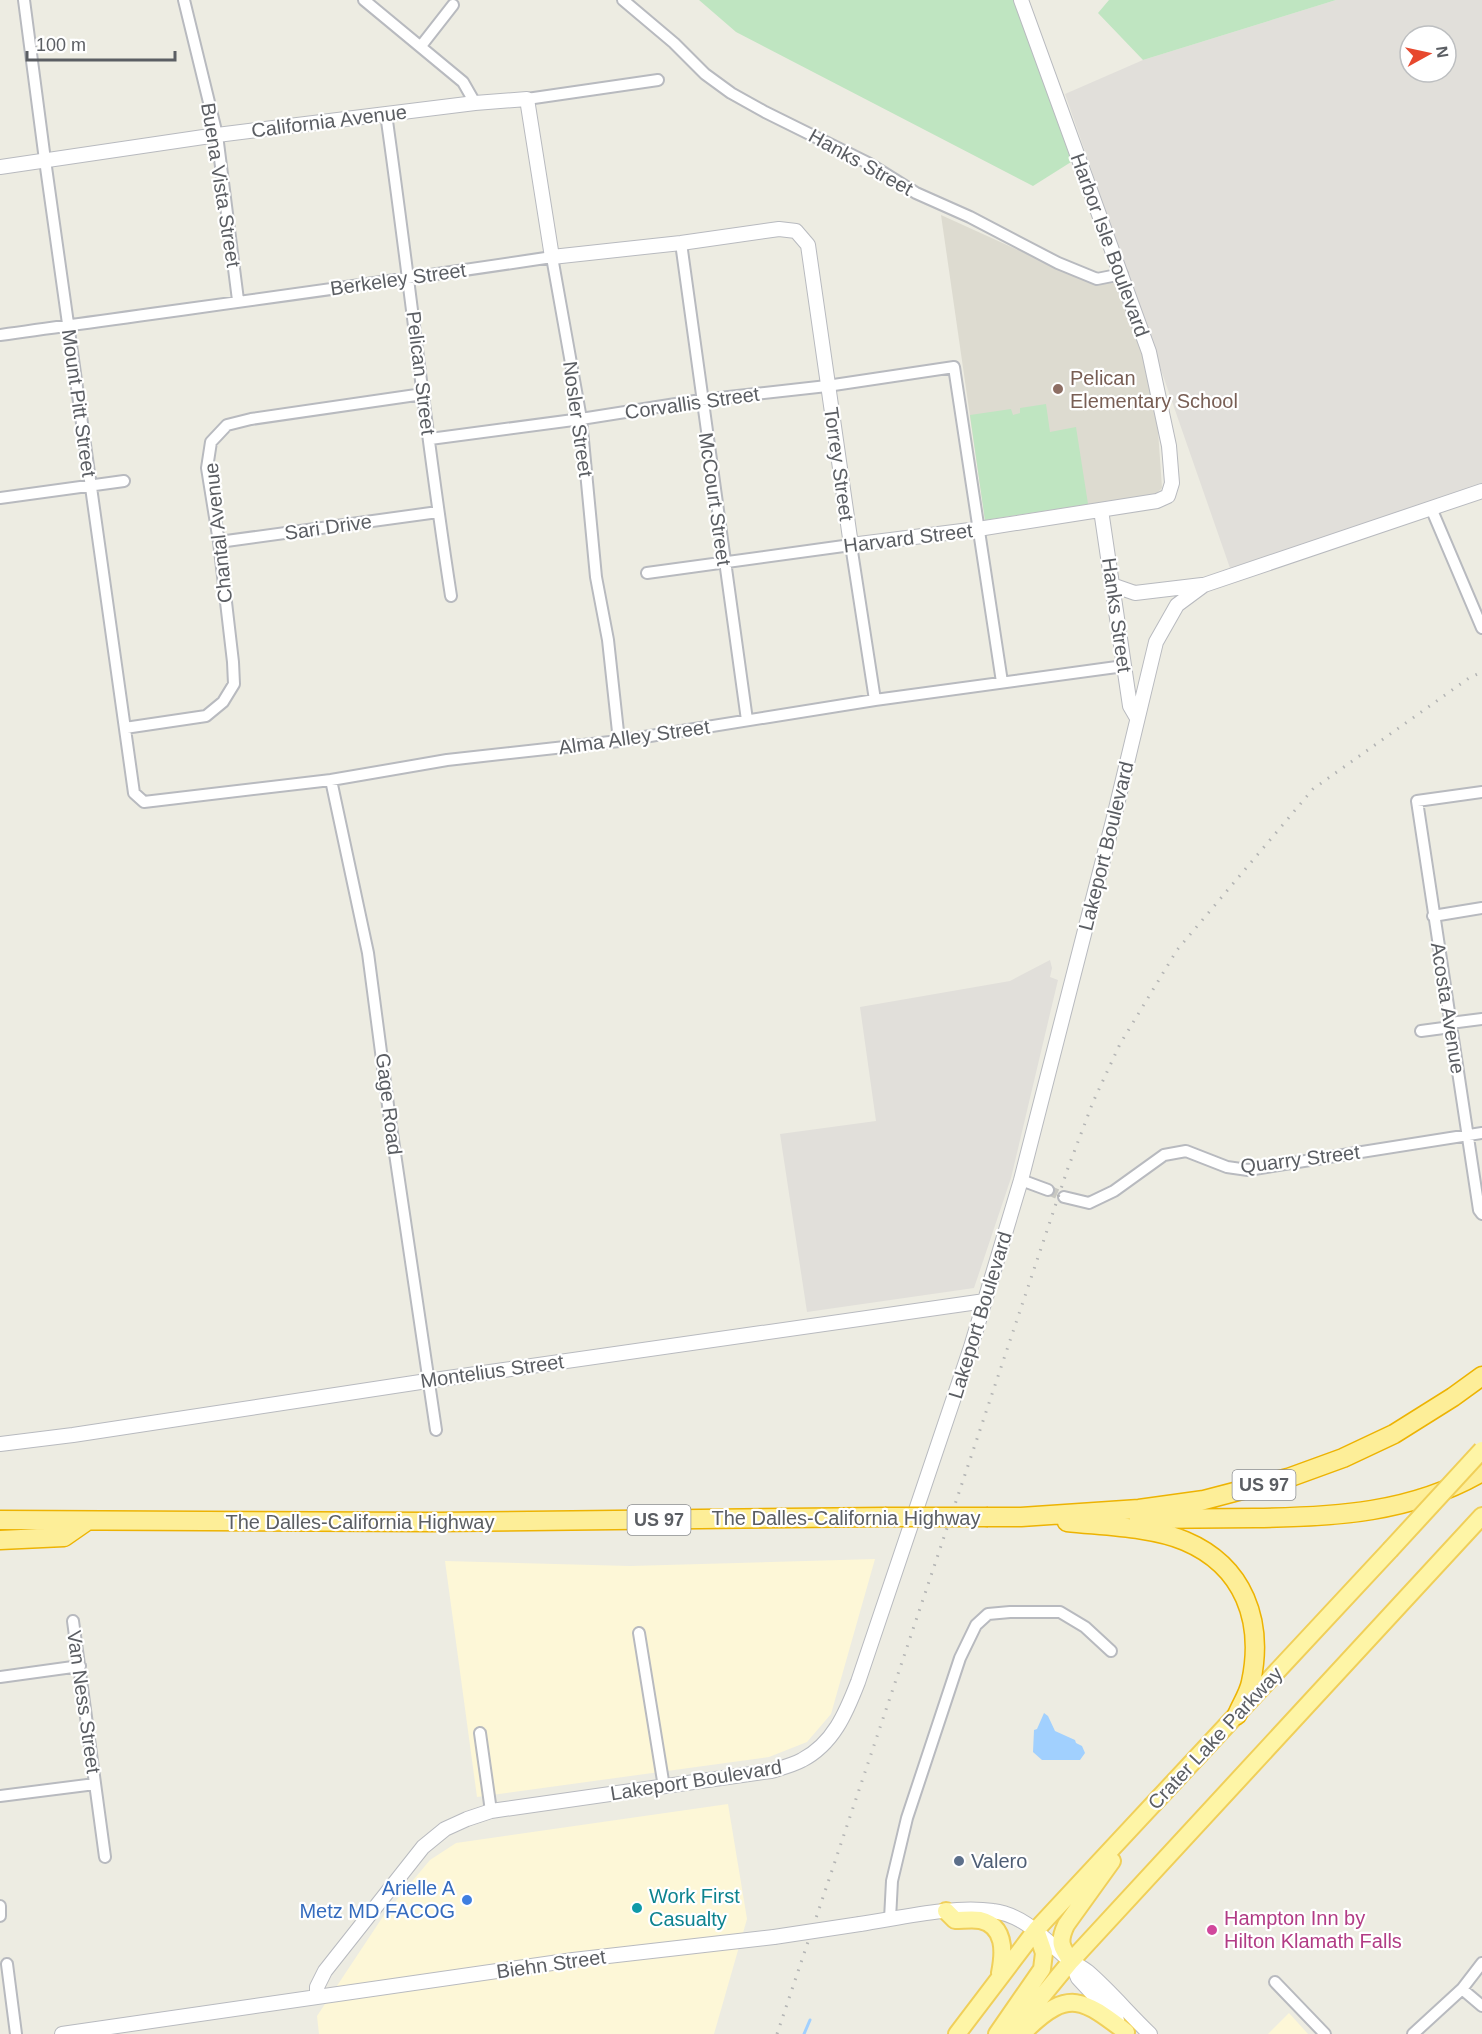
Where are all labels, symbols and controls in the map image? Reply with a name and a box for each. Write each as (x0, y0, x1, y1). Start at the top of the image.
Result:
scale bar (27, 24, 176, 62)
north arrow (1398, 24, 1458, 84)
text: 100 m (36, 35, 86, 55)
text: N (1433, 45, 1452, 59)
street label: Buena Vista Street (197, 101, 245, 269)
street label: California Avenue (250, 101, 408, 141)
street label: Hanks Street (805, 124, 917, 200)
street label: Harbor Isle Boulevard (1067, 150, 1153, 340)
street label: Berkeley Street (329, 259, 468, 299)
street label: Pelican Street (402, 310, 440, 437)
street label: Mount Pitt Street (58, 328, 100, 479)
street label: Nosler Street (559, 360, 597, 479)
place label: Pelican Elementary School (1070, 367, 1238, 412)
marker: Pelican Elementary School (1051, 382, 1065, 396)
street label: Corvallis Street (623, 383, 761, 423)
street label: Torrey Street (820, 406, 858, 523)
street label: McCourt Street (695, 431, 735, 568)
street label: Chantal Avenue (200, 462, 236, 604)
street label: Sari Drive (283, 510, 373, 544)
street label: Harvard Street (842, 519, 974, 557)
street label: Hanks Street (1098, 556, 1136, 674)
street label: Alma Alley Street (557, 715, 711, 758)
street label: Lakeport Boulevard (1074, 759, 1138, 933)
street label: Acosta Avenue (1427, 941, 1469, 1075)
street label: Gage Road (372, 1052, 406, 1156)
street label: Quarry Street (1239, 1141, 1361, 1177)
street label: Lakeport Boulevard (944, 1229, 1016, 1401)
street label: Montelius Street (419, 1350, 566, 1392)
road number: US 97 (1232, 1470, 1296, 1500)
road number: US 97 (628, 1505, 690, 1535)
street label: The Dalles-California Highway (712, 1507, 981, 1529)
street label: The Dalles-California Highway (226, 1511, 495, 1533)
street label: Van Ness Street (63, 1629, 105, 1775)
street label: Crater Lake Parkway (1143, 1662, 1287, 1814)
street label: Lakeport Boulevard (609, 1756, 783, 1804)
place label: Valero (971, 1850, 1027, 1872)
marker: Valero (952, 1854, 966, 1868)
place label: Arielle A Metz MD FACOG (299, 1877, 456, 1922)
place label: Work First Casualty (649, 1885, 740, 1930)
marker: Arielle A Metz MD FACOG (460, 1893, 474, 1907)
marker: Work First Casualty (630, 1901, 644, 1915)
place label: Hampton Inn by Hilton Klamath Falls (1224, 1907, 1402, 1952)
marker: Hampton Inn by Hilton Klamath Falls (1205, 1923, 1219, 1937)
street label: Biehn Street (495, 1945, 607, 1983)

